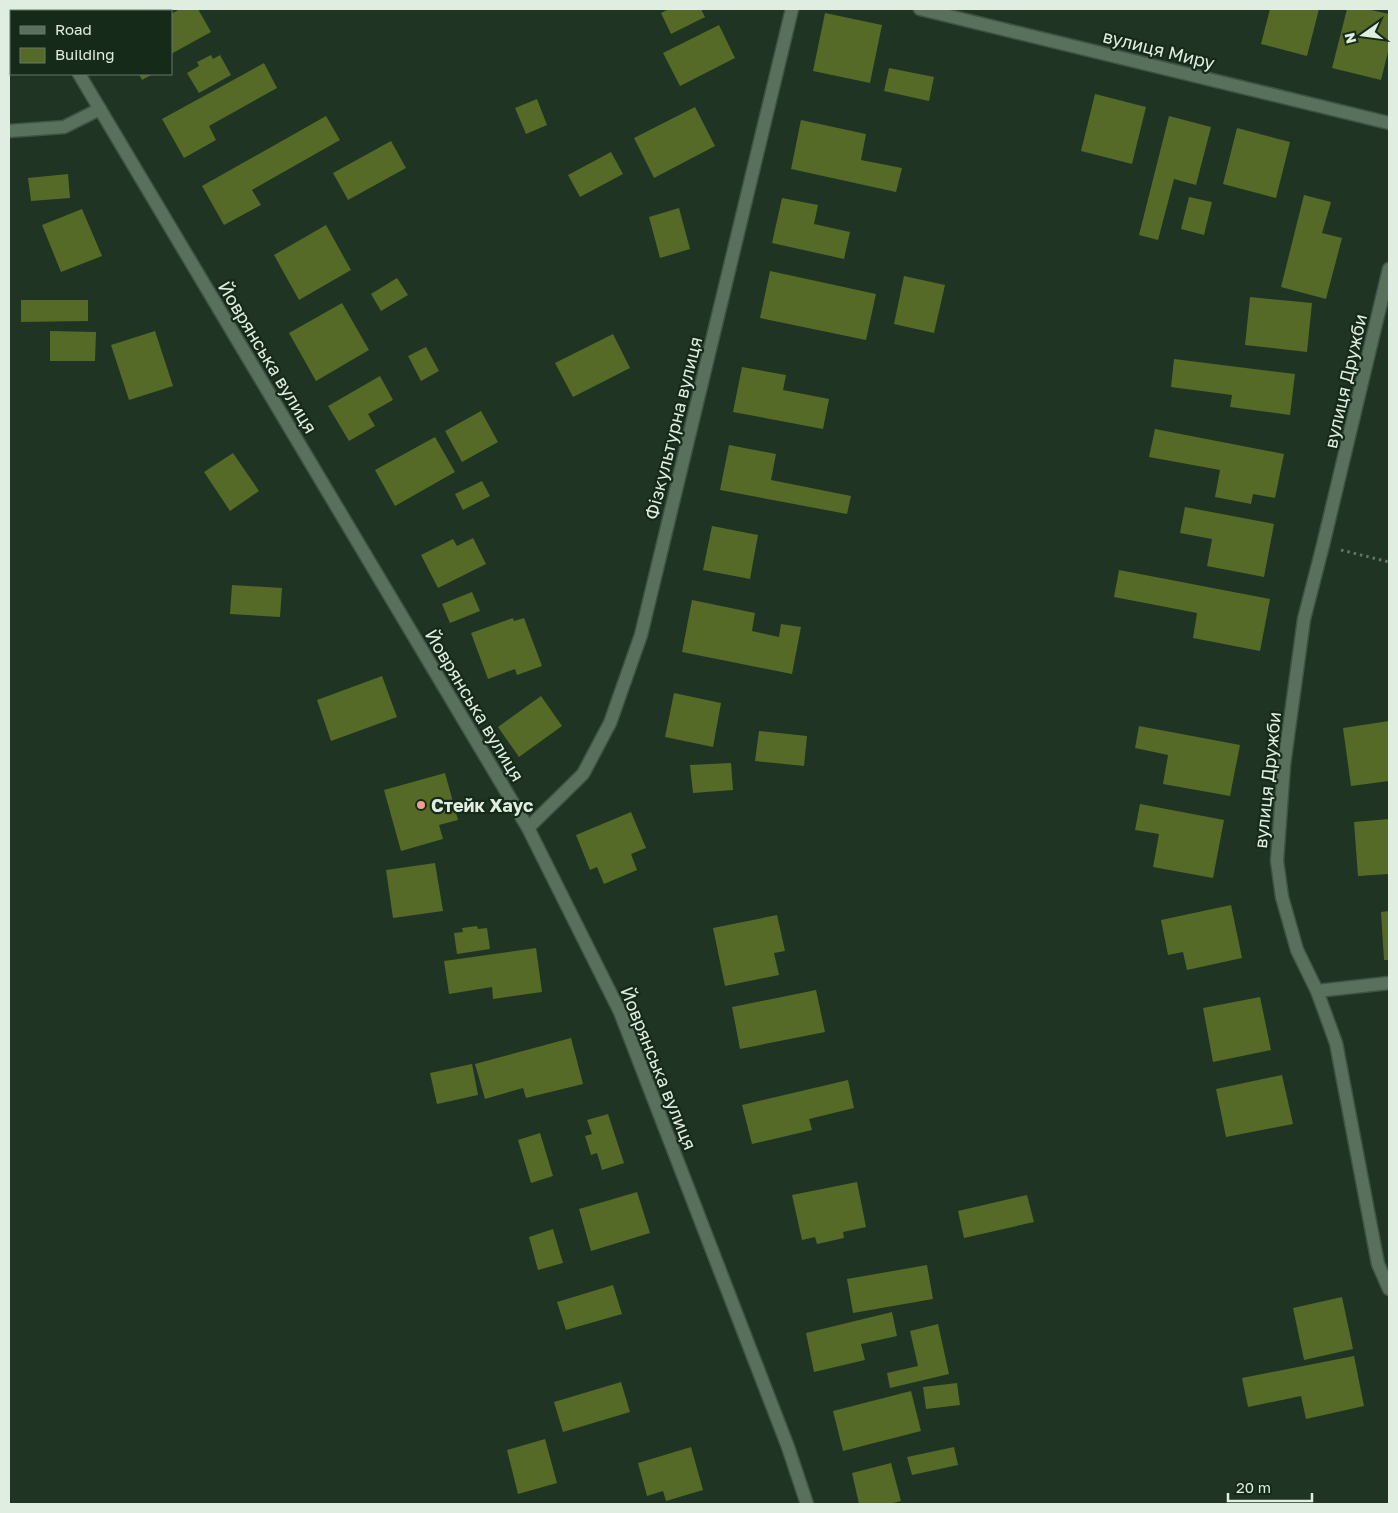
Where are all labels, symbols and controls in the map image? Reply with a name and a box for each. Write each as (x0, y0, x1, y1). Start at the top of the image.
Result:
legend (10, 10, 172, 75)
north arrow (1338, 10, 1388, 60)
text: Road (55, 20, 92, 38)
street label: вулиця Миру (1101, 24, 1217, 74)
text: N (1340, 31, 1359, 45)
text: Building (55, 45, 115, 63)
street label: Йоврянська вулиця (214, 277, 322, 437)
street label: вулиця Дружби (1319, 312, 1371, 450)
street label: Фізкультурна вулиця (640, 334, 706, 522)
street label: Йоврянська вулиця (421, 625, 529, 785)
street label: вулиця Дружби (1249, 711, 1285, 849)
place label: Стейк Хаус (431, 794, 533, 816)
marker: Стейк Хаус (415, 799, 427, 811)
street label: Йоврянська вулиця (616, 983, 702, 1153)
scale bar (1228, 1470, 1312, 1502)
text: 20 m (1236, 1478, 1271, 1496)

